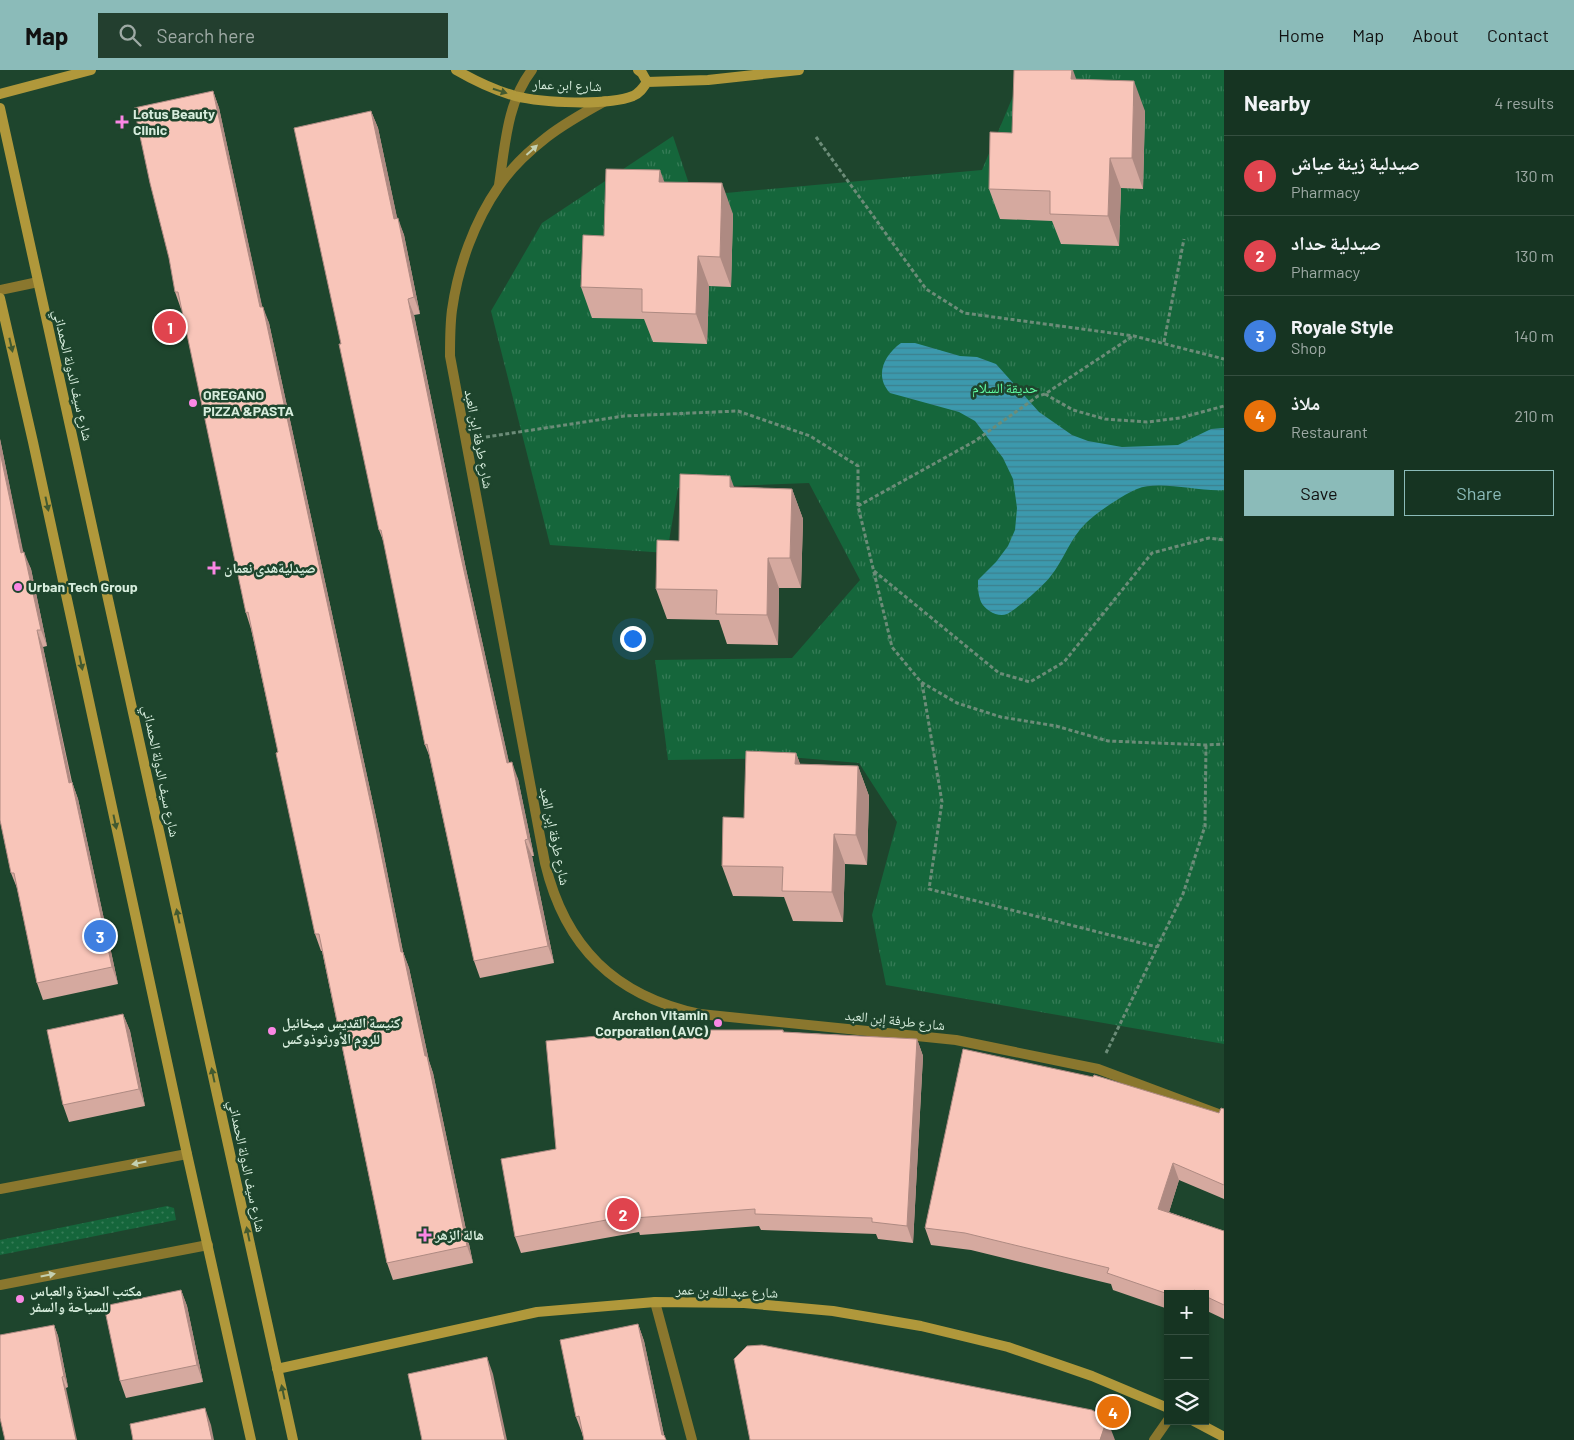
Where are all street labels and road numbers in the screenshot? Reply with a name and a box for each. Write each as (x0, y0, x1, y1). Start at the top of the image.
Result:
street label: شارع ابن عمار (531, 75, 602, 96)
street label: شارع سيف الدولة الحمداني (47, 308, 97, 443)
street label: شارع طرفة إبن العبد (460, 388, 497, 490)
street label: شارع سيف الدولة الحمداني (136, 703, 184, 839)
street label: شارع طرفة إبن العبد (535, 785, 574, 887)
street label: شارع طرفة إبن العبد (844, 1006, 946, 1035)
street label: شارع سيف الدولة الحمداني (222, 1098, 270, 1234)
street label: شارع عبد الله بن عمر (675, 1280, 778, 1303)

